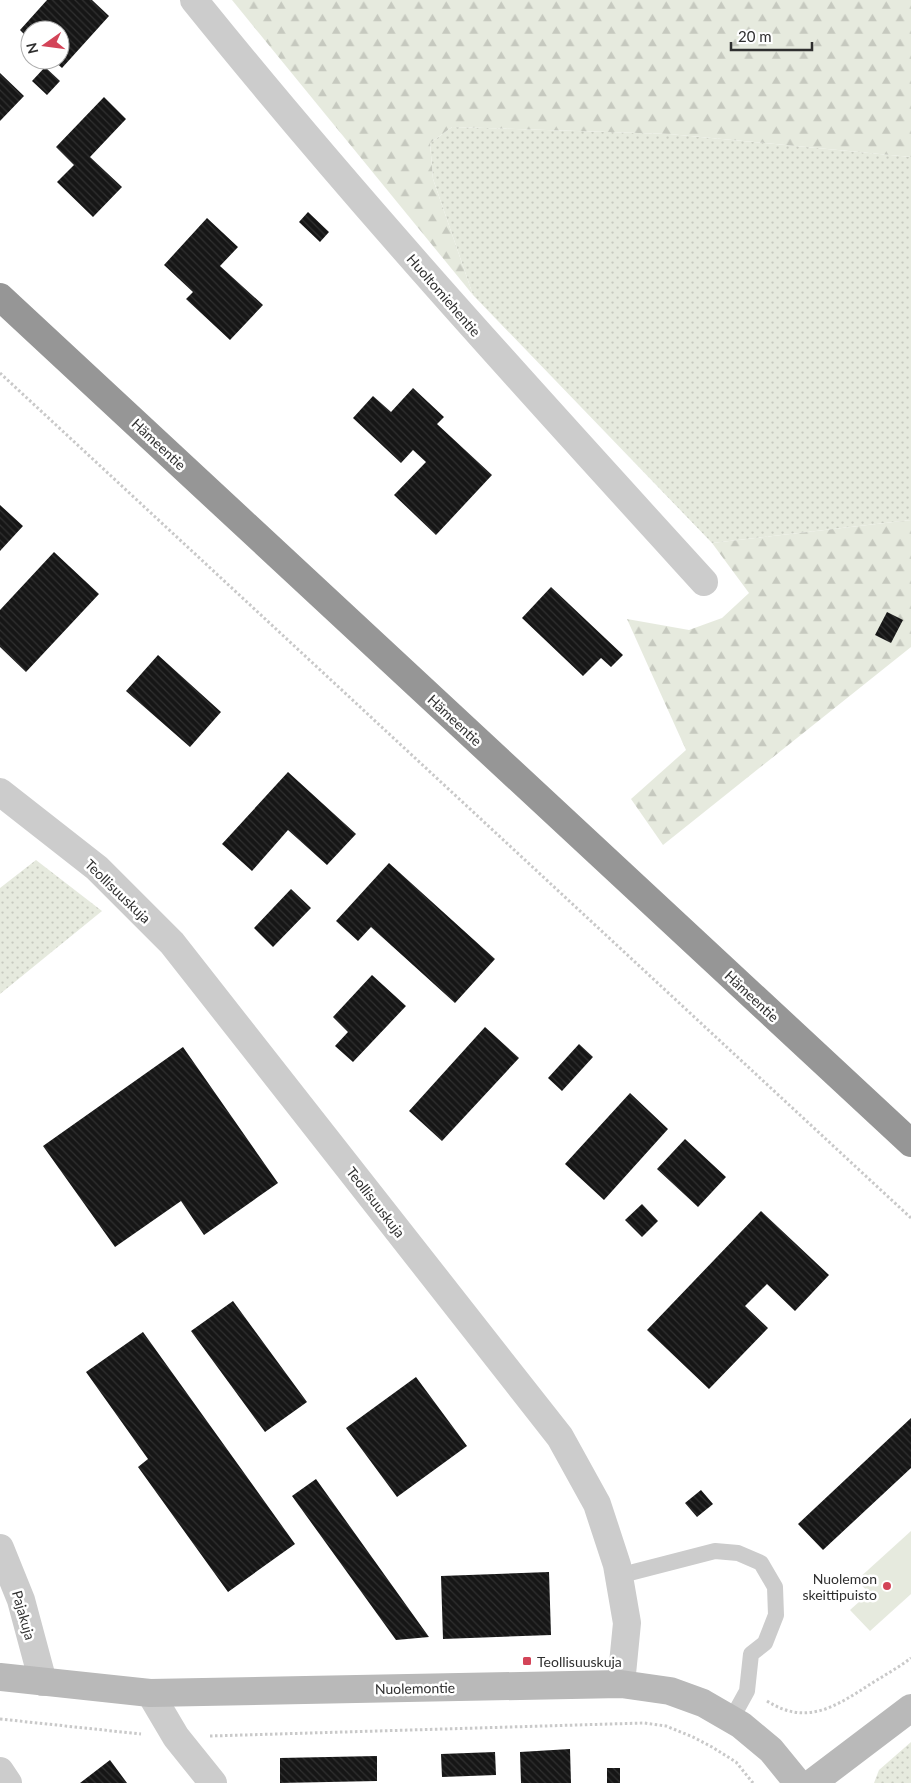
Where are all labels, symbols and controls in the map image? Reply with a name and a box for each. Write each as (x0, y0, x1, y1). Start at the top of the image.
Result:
north arrow (20, 20, 70, 70)
scale bar (731, 20, 812, 52)
text: 20 m (738, 27, 772, 45)
text: N (22, 41, 41, 56)
street label: Huoltomiehentie (404, 250, 484, 340)
street label: Hämeentie (129, 415, 189, 473)
street label: Hämeentie (425, 691, 485, 749)
street label: Teollisuuskuja (82, 855, 154, 927)
street label: Hämeentie (722, 967, 782, 1025)
street label: Teollisuuskuja (343, 1163, 409, 1241)
place label: Nuolemon skeittipuisto (802, 1570, 877, 1603)
marker: Nuolemon skeittipuisto (881, 1580, 893, 1592)
street label: Pajakuja (9, 1588, 39, 1642)
place label: Teollisuuskuja (537, 1653, 622, 1670)
marker: Teollisuuskuja (521, 1655, 533, 1667)
street label: Nuolemontie (375, 1679, 455, 1697)

